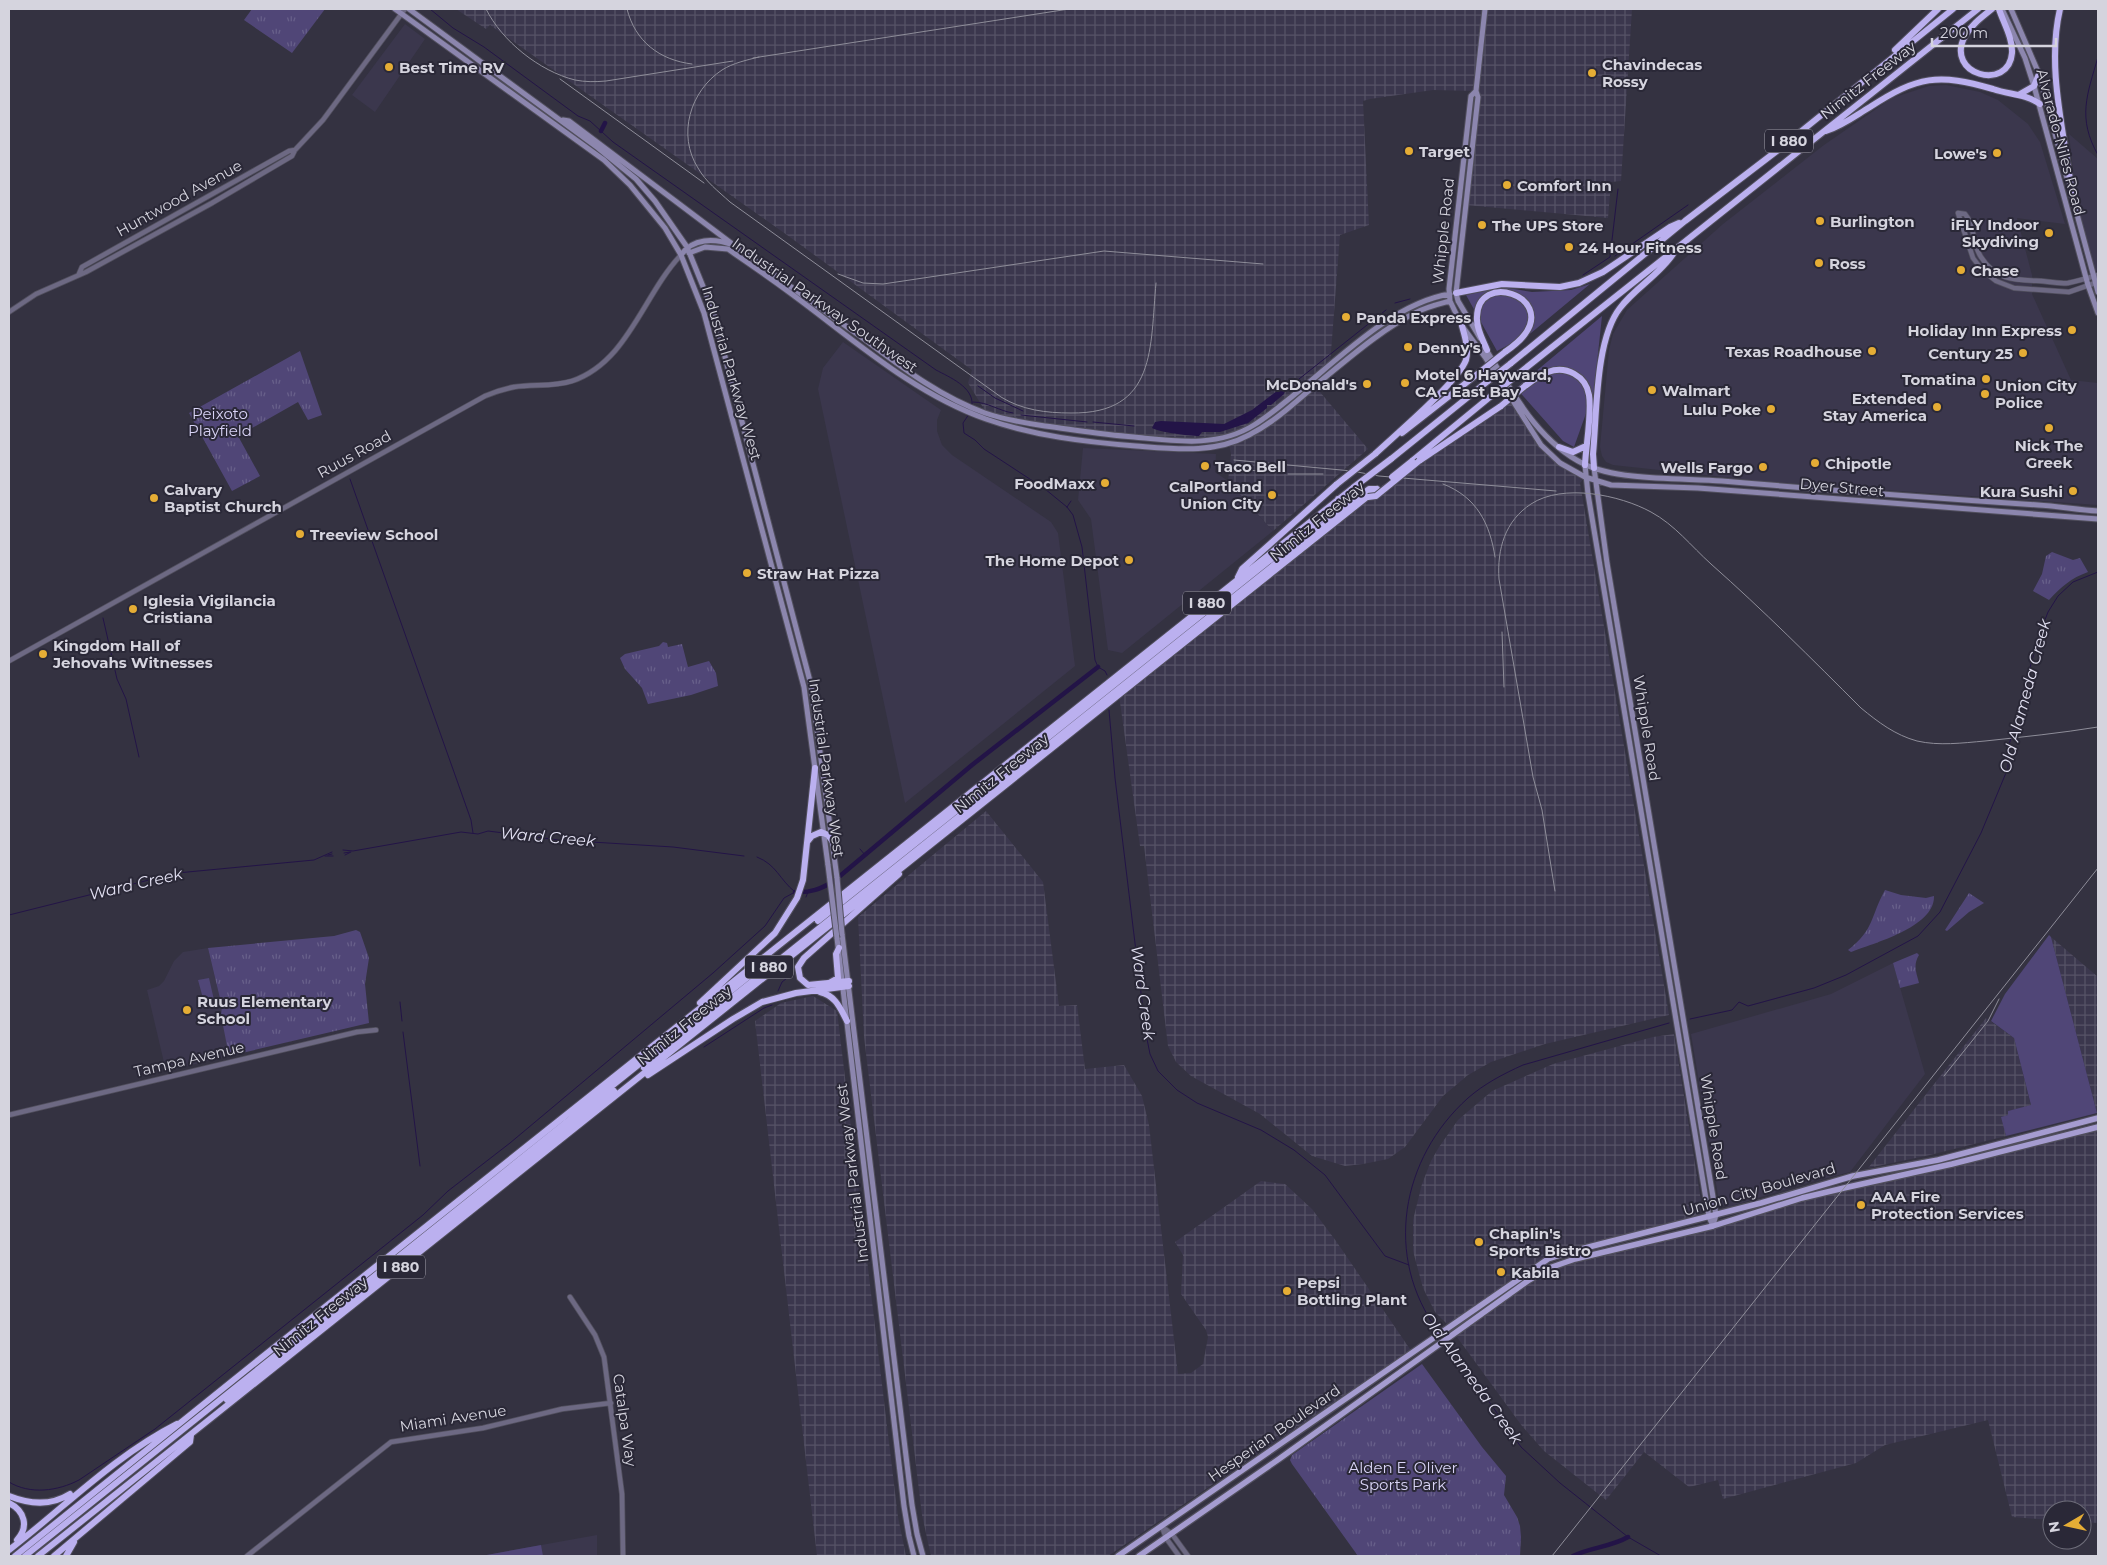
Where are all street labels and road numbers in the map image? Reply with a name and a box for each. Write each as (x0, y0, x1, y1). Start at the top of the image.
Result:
street label: Nimitz Freeway (1816, 36, 1920, 123)
street label: Alvarado-Niles Road (2032, 67, 2090, 217)
road number: I 880 (1765, 130, 1813, 152)
street label: Huntwood Avenue (113, 156, 245, 240)
street label: Whipple Road (1428, 177, 1458, 285)
street label: Industrial Parkway Southwest (728, 233, 922, 377)
street label: Industrial Parkway West (698, 283, 766, 463)
street label: Ruus Road (314, 426, 394, 482)
street label: Dyer Street (1799, 474, 1885, 500)
street label: Nimitz Freeway (1266, 476, 1369, 565)
road number: I 880 (1183, 592, 1231, 614)
street label: Whipple Road (1629, 674, 1665, 782)
street label: Industrial Parkway West (805, 677, 849, 859)
street label: Nimitz Freeway (950, 728, 1053, 817)
road number: I 880 (745, 956, 793, 979)
street label: Nimitz Freeway (633, 980, 736, 1069)
street label: Tampa Avenue (132, 1037, 246, 1081)
street label: Whipple Road (1696, 1073, 1732, 1181)
street label: Industrial Parkway West (832, 1082, 872, 1264)
street label: Union City Boulevard (1680, 1158, 1838, 1220)
road number: I 880 (377, 1256, 425, 1278)
street label: Nimitz Freeway (269, 1271, 372, 1360)
street label: Catalpa Way (609, 1372, 641, 1468)
street label: Hesperian Boulevard (1204, 1380, 1344, 1486)
street label: Miami Avenue (398, 1400, 508, 1436)

